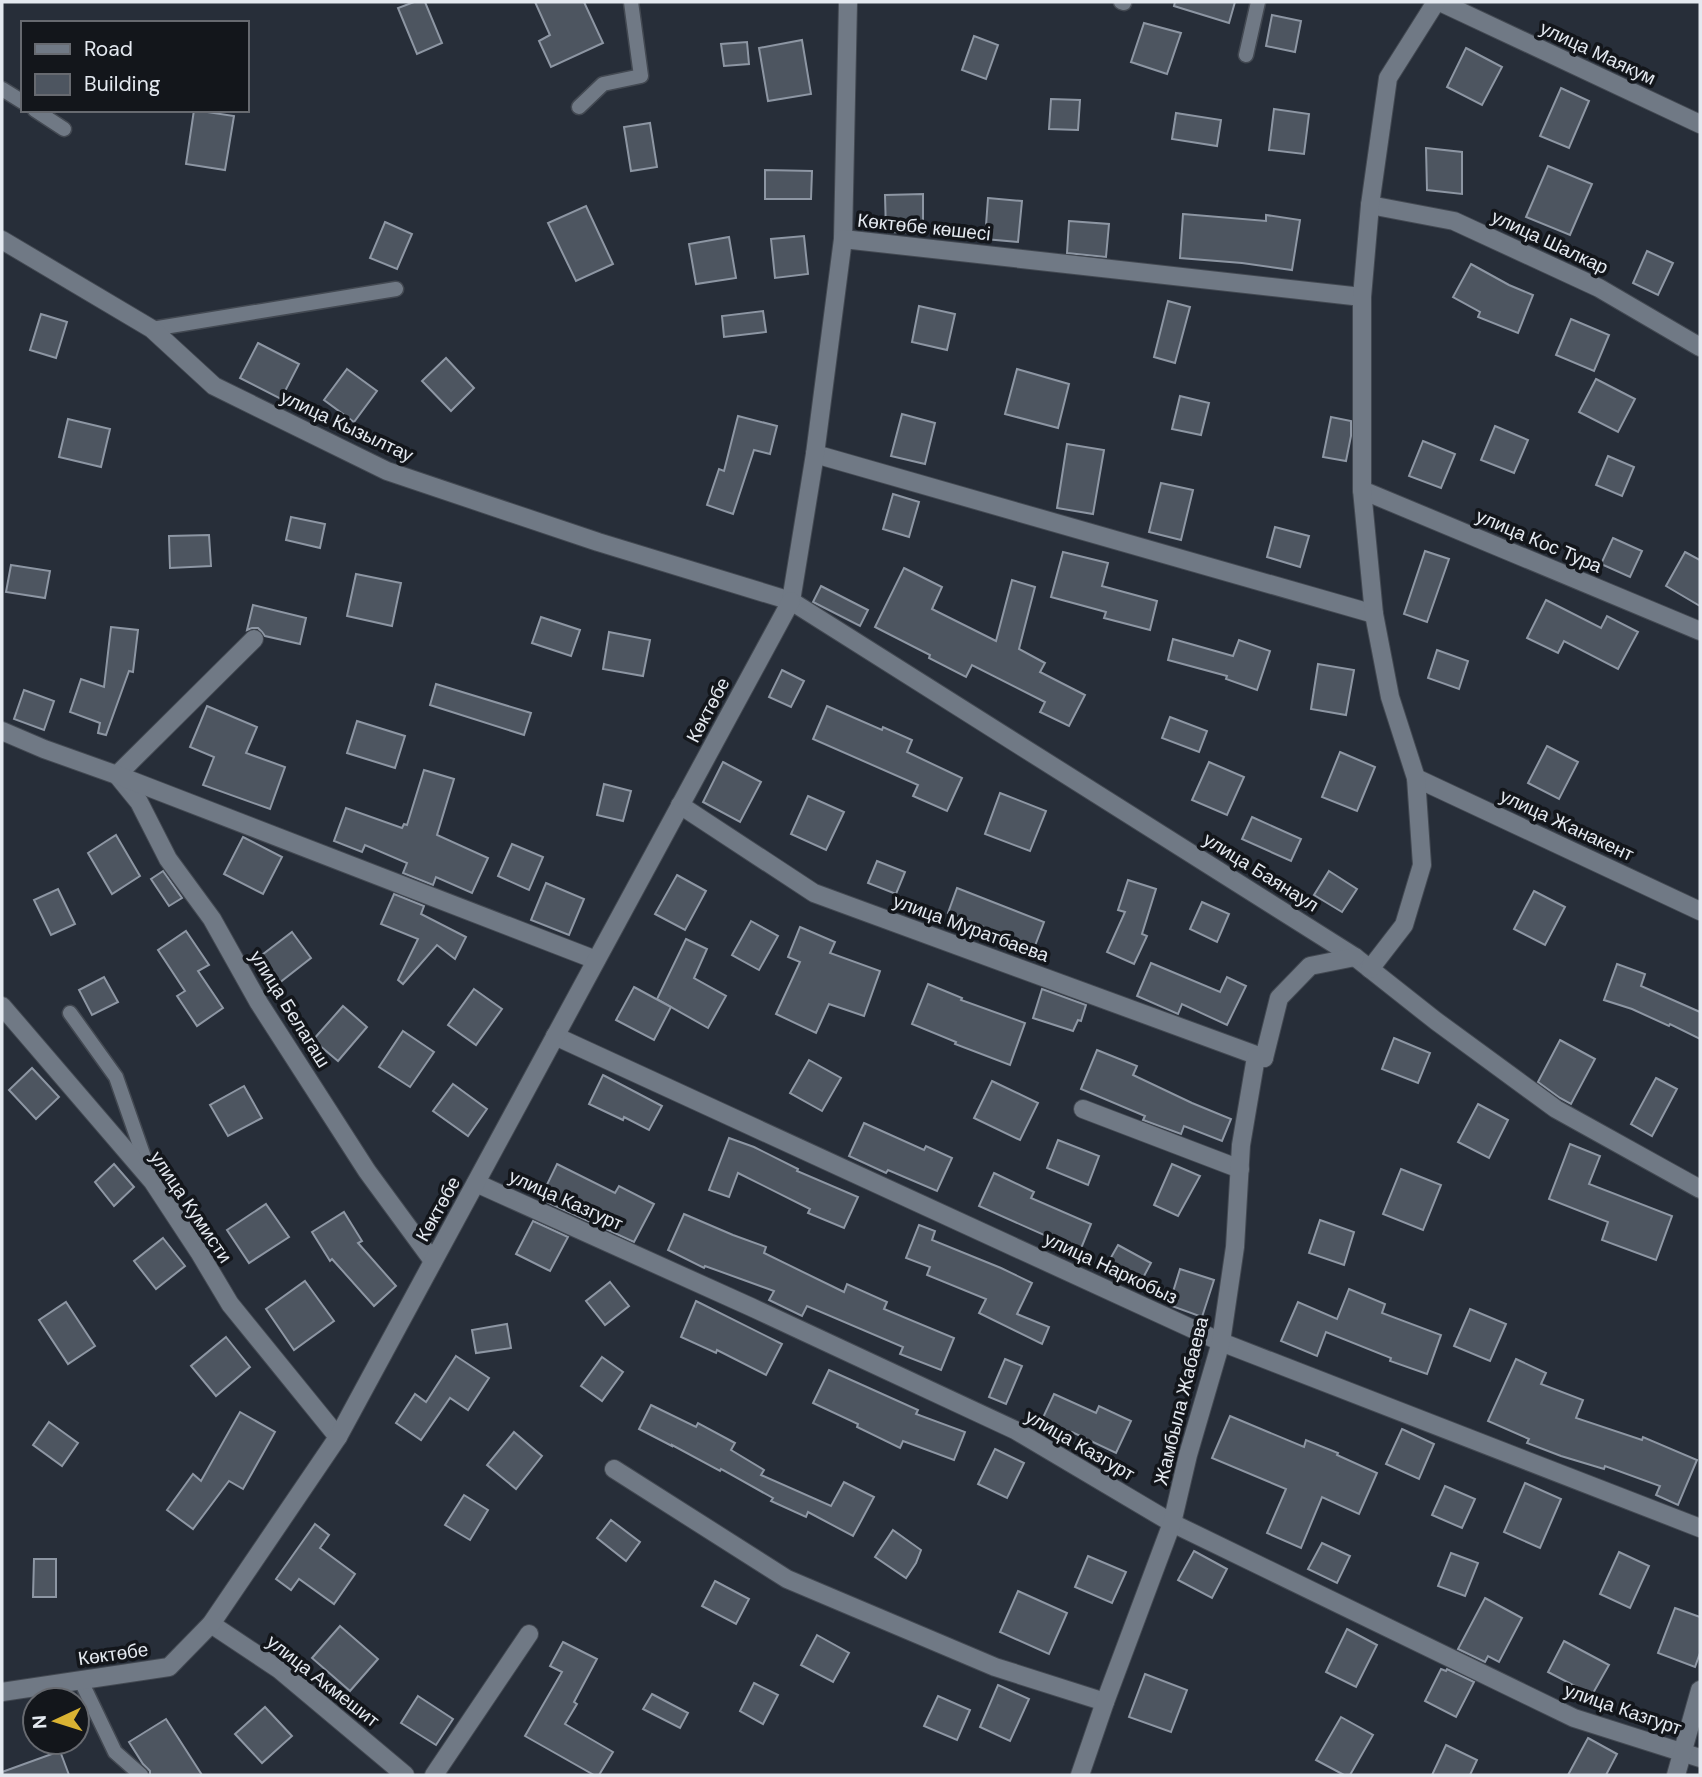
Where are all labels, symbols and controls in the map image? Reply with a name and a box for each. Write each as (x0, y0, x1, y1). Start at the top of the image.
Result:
street label: улица Маякум (1536, 15, 1660, 91)
legend (21, 21, 248, 112)
text: Road (84, 35, 133, 63)
text: Building (84, 70, 161, 98)
street label: улица Шалкар (1488, 204, 1612, 280)
street label: Көктөбе көшесі (856, 208, 992, 246)
street label: улица Кызылтау (277, 384, 418, 468)
street label: улица Кос Тура (1472, 503, 1606, 579)
street label: Көктөбе (680, 673, 736, 747)
street label: улица Жанакент (1496, 783, 1638, 867)
street label: улица Баянаул (1199, 827, 1323, 917)
street label: улица Муратбаева (890, 888, 1053, 968)
street label: улица Белагаш (244, 946, 336, 1072)
street label: улица Кумисти (144, 1146, 238, 1268)
street label: улица Казгурт (505, 1164, 627, 1236)
street label: Көктөбе (410, 1172, 466, 1246)
street label: улица Наркобыз (1040, 1226, 1182, 1310)
street label: Жамбыла Жабаева (1148, 1314, 1214, 1488)
street label: улица Казгурт (1021, 1404, 1140, 1487)
street label: улица Акмешит (262, 1629, 385, 1733)
street label: Көктөбе (76, 1637, 150, 1671)
street label: улица Казгурт (1561, 1677, 1685, 1741)
north arrow (21, 1686, 91, 1756)
text: N (27, 1714, 52, 1730)

